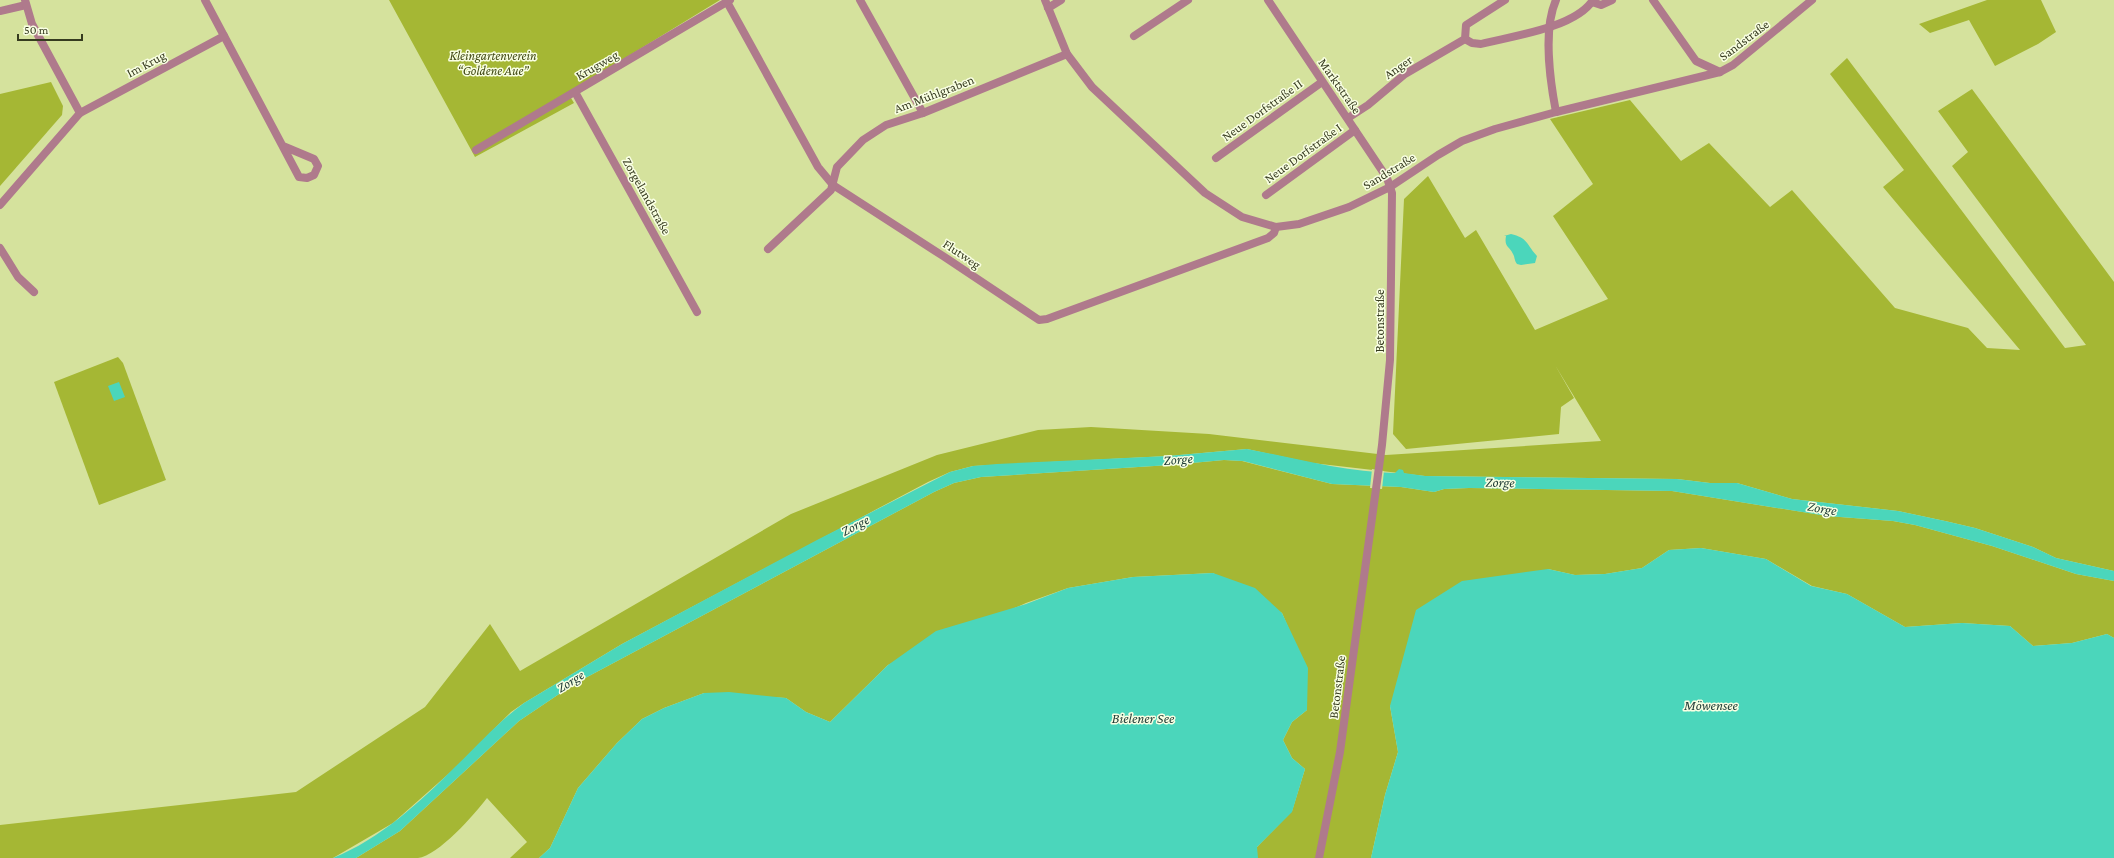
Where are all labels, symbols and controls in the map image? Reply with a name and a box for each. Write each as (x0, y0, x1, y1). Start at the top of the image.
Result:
scale bar (18, 16, 82, 42)
street label: Sandstraße (1716, 16, 1772, 64)
text: 50 m (24, 23, 49, 37)
street label: Krugweg (573, 46, 622, 83)
street label: Im Krug (124, 47, 169, 81)
park label: Kleingartenverein “Goldene Aue” (449, 48, 537, 78)
street label: Anger (1381, 52, 1415, 82)
street label: Marktstraße (1315, 55, 1365, 117)
street label: Am Mühlgraben (892, 72, 976, 116)
street label: Neue Dorfstraße II (1219, 76, 1305, 144)
street label: Neue Dorfstraße I (1261, 120, 1345, 186)
street label: Sandstraße (1360, 149, 1418, 193)
street label: Zorgelandstraße (620, 155, 674, 237)
street label: Flutweg (940, 236, 984, 272)
street label: Betonstraße (1372, 289, 1387, 353)
water label: Zorge (1163, 450, 1194, 468)
water label: Zorge (1485, 474, 1516, 490)
water label: Zorge (1806, 498, 1839, 519)
water label: Zorge (838, 511, 872, 539)
street label: Betonstraße (1326, 654, 1348, 719)
water label: Zorge (553, 666, 587, 696)
water label: Möwensee (1683, 697, 1739, 713)
water label: Bielener See (1112, 710, 1175, 726)

